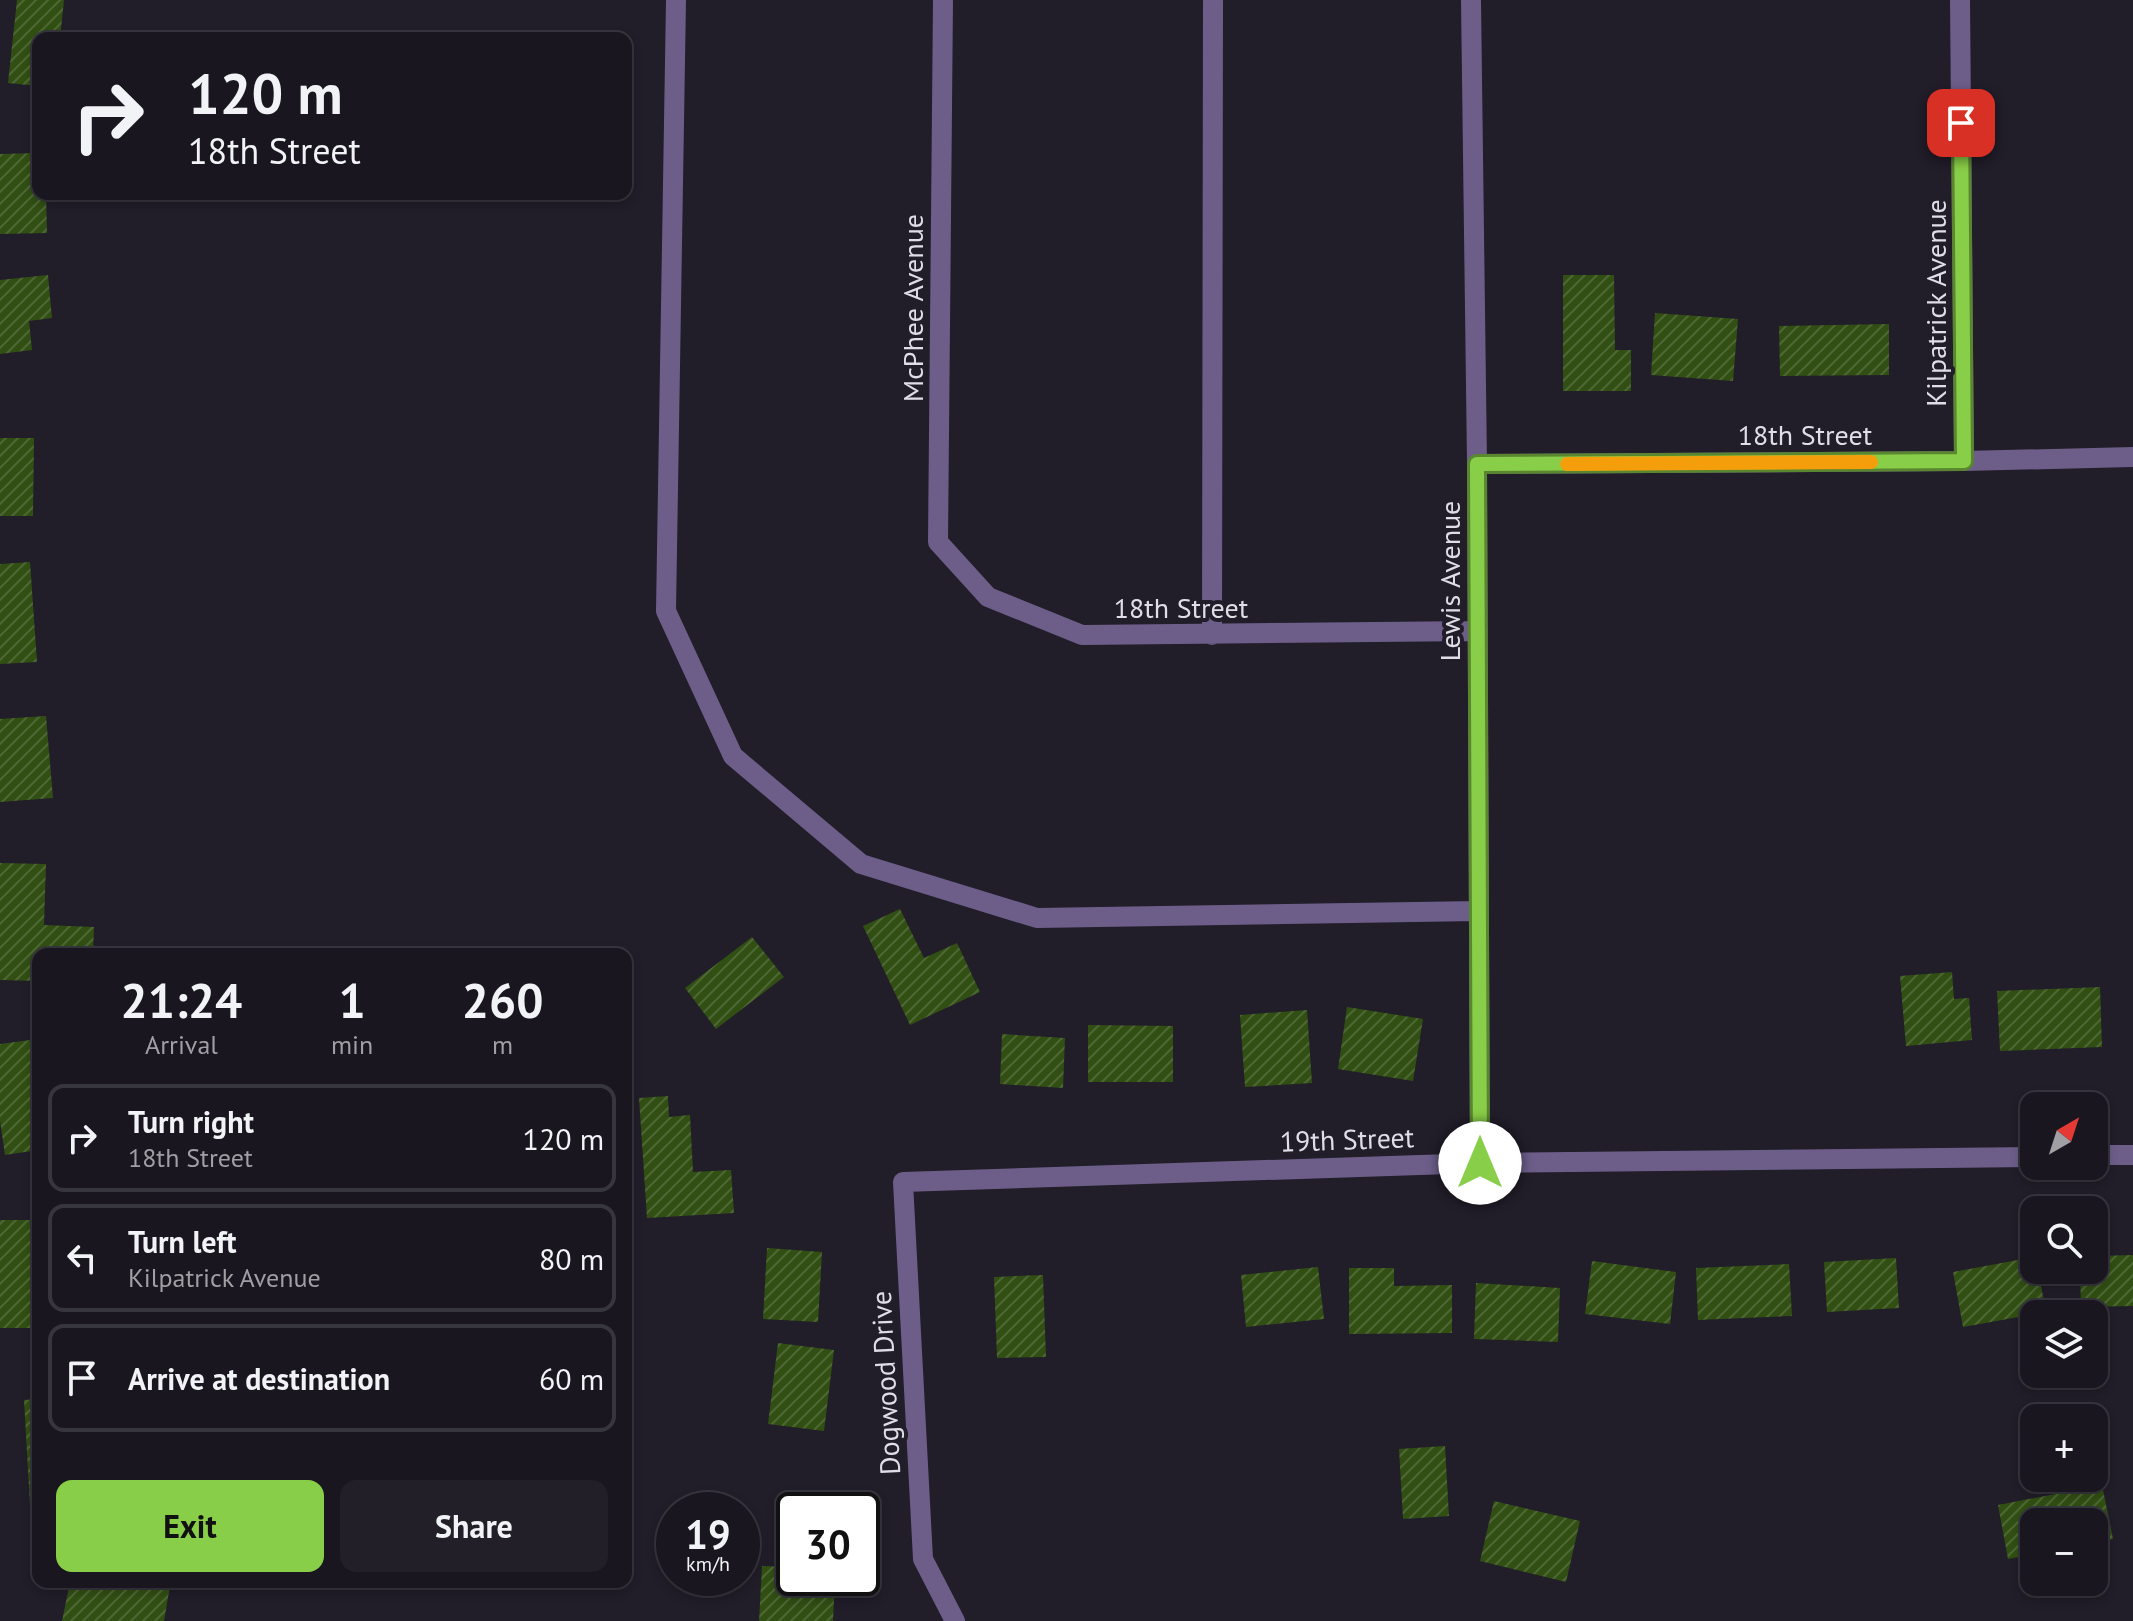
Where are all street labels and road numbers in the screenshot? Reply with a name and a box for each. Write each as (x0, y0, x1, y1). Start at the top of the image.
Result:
street label: Kilpatrick Avenue (1917, 199, 1954, 407)
street label: McPhee Avenue (894, 214, 931, 402)
street label: 18th Street (1738, 416, 1873, 453)
street label: Lewis Avenue (1431, 501, 1468, 661)
street label: 18th Street (1114, 589, 1249, 626)
street label: 19th Street (1279, 1118, 1415, 1160)
street label: Dogwood Drive (862, 1290, 908, 1476)

